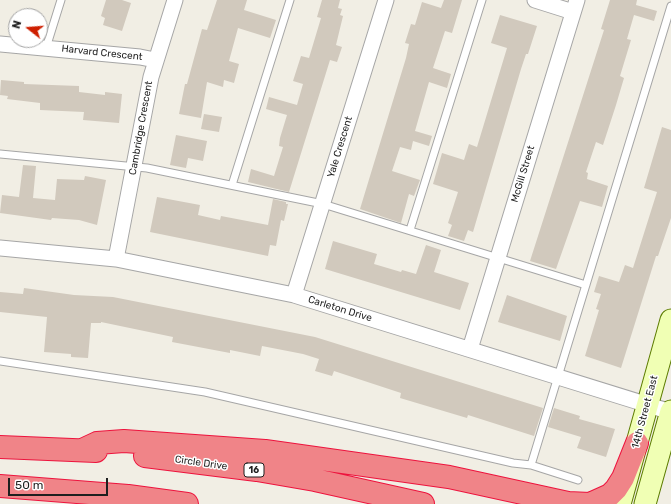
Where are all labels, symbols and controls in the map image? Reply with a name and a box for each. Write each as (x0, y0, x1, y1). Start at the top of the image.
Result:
north arrow (8, 8, 48, 48)
text: N (10, 19, 24, 30)
street label: Harvard Crescent (61, 43, 143, 63)
street label: Cambridge Crescent (127, 80, 155, 176)
street label: Yale Crescent (325, 115, 355, 179)
street label: McGill Street (509, 144, 537, 204)
street label: Carleton Drive (307, 294, 373, 324)
street label: 14th Street East (630, 374, 660, 450)
street label: Circle Drive (174, 453, 228, 473)
road number: 16 (244, 463, 264, 477)
scale bar (10, 470, 110, 496)
text: 50 m (15, 478, 43, 492)

